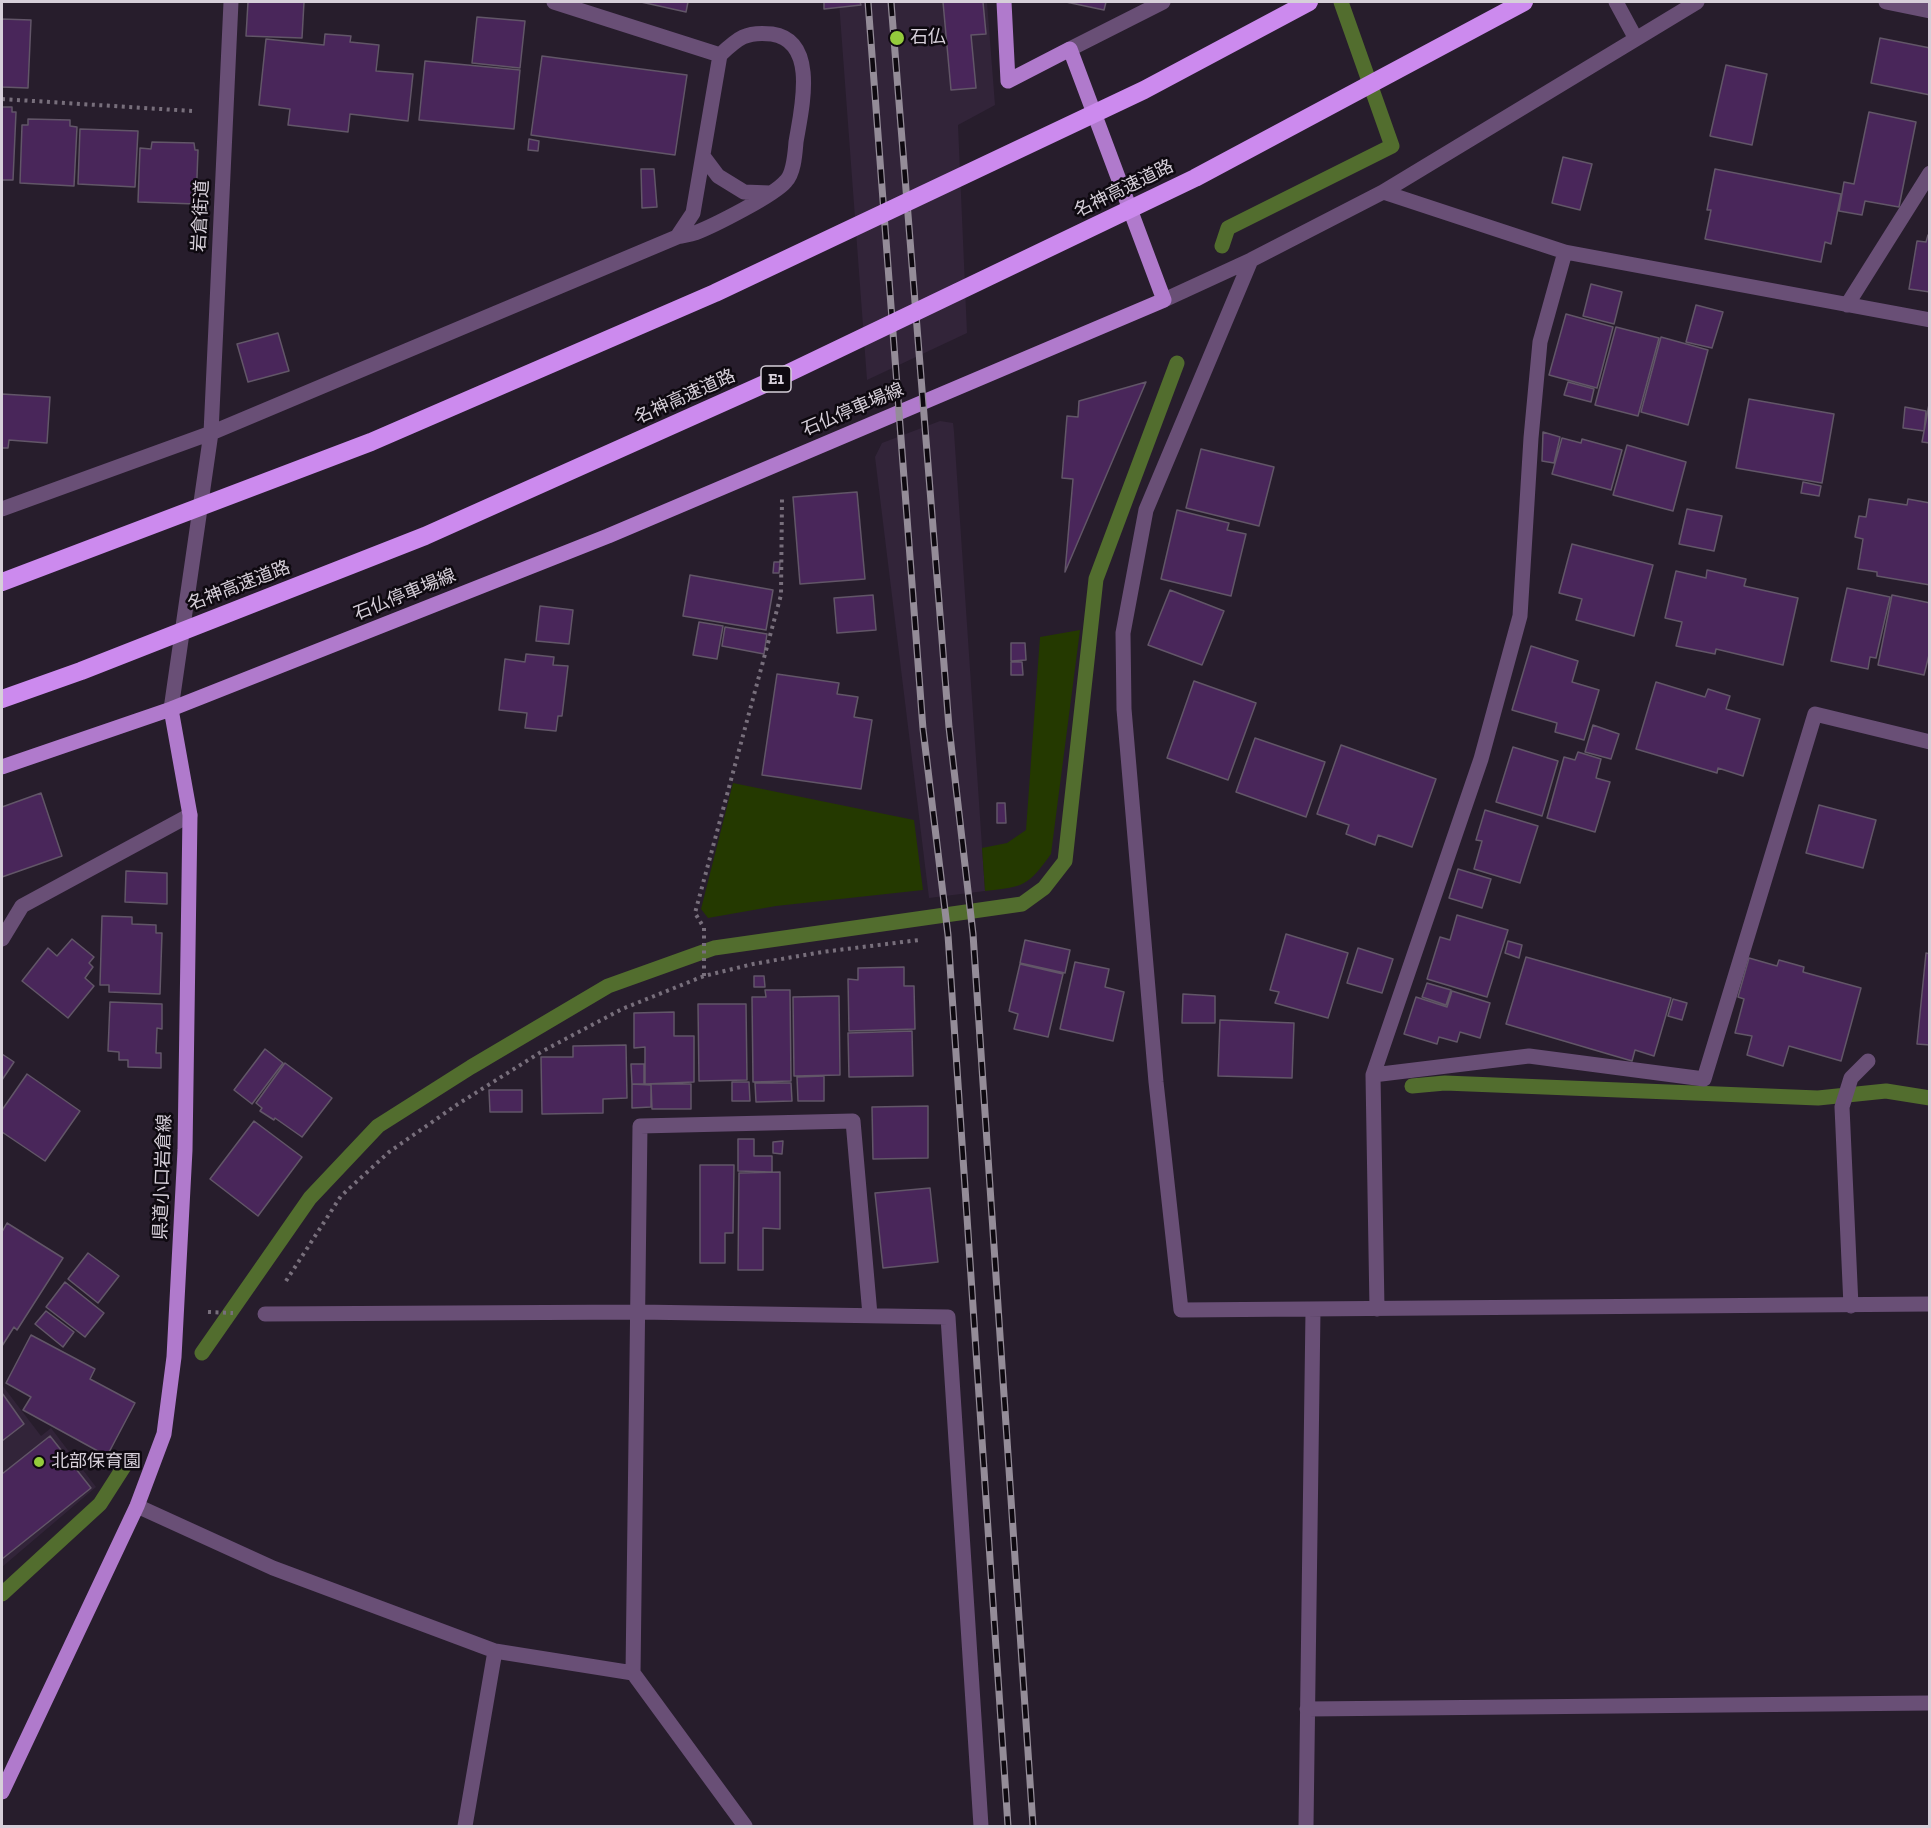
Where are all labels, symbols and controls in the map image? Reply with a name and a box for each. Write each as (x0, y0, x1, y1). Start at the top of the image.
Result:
place label: 石仏 (910, 27, 946, 49)
marker: 石仏 (888, 29, 906, 47)
street label: 名神高速道路 (1071, 156, 1177, 222)
street label: 岩倉街道 (188, 179, 214, 253)
street label: 名神高速道路 (631, 365, 739, 429)
road number: E1 (761, 366, 791, 392)
street label: 石仏停車場線 (799, 379, 907, 441)
street label: 名神高速道路 (185, 557, 293, 615)
street label: 石仏停車場線 (351, 565, 459, 625)
street label: 県道小口岩倉線 (150, 1114, 176, 1240)
place label: 北部保育園 (51, 1451, 141, 1473)
marker: 北部保育園 (32, 1455, 46, 1469)

